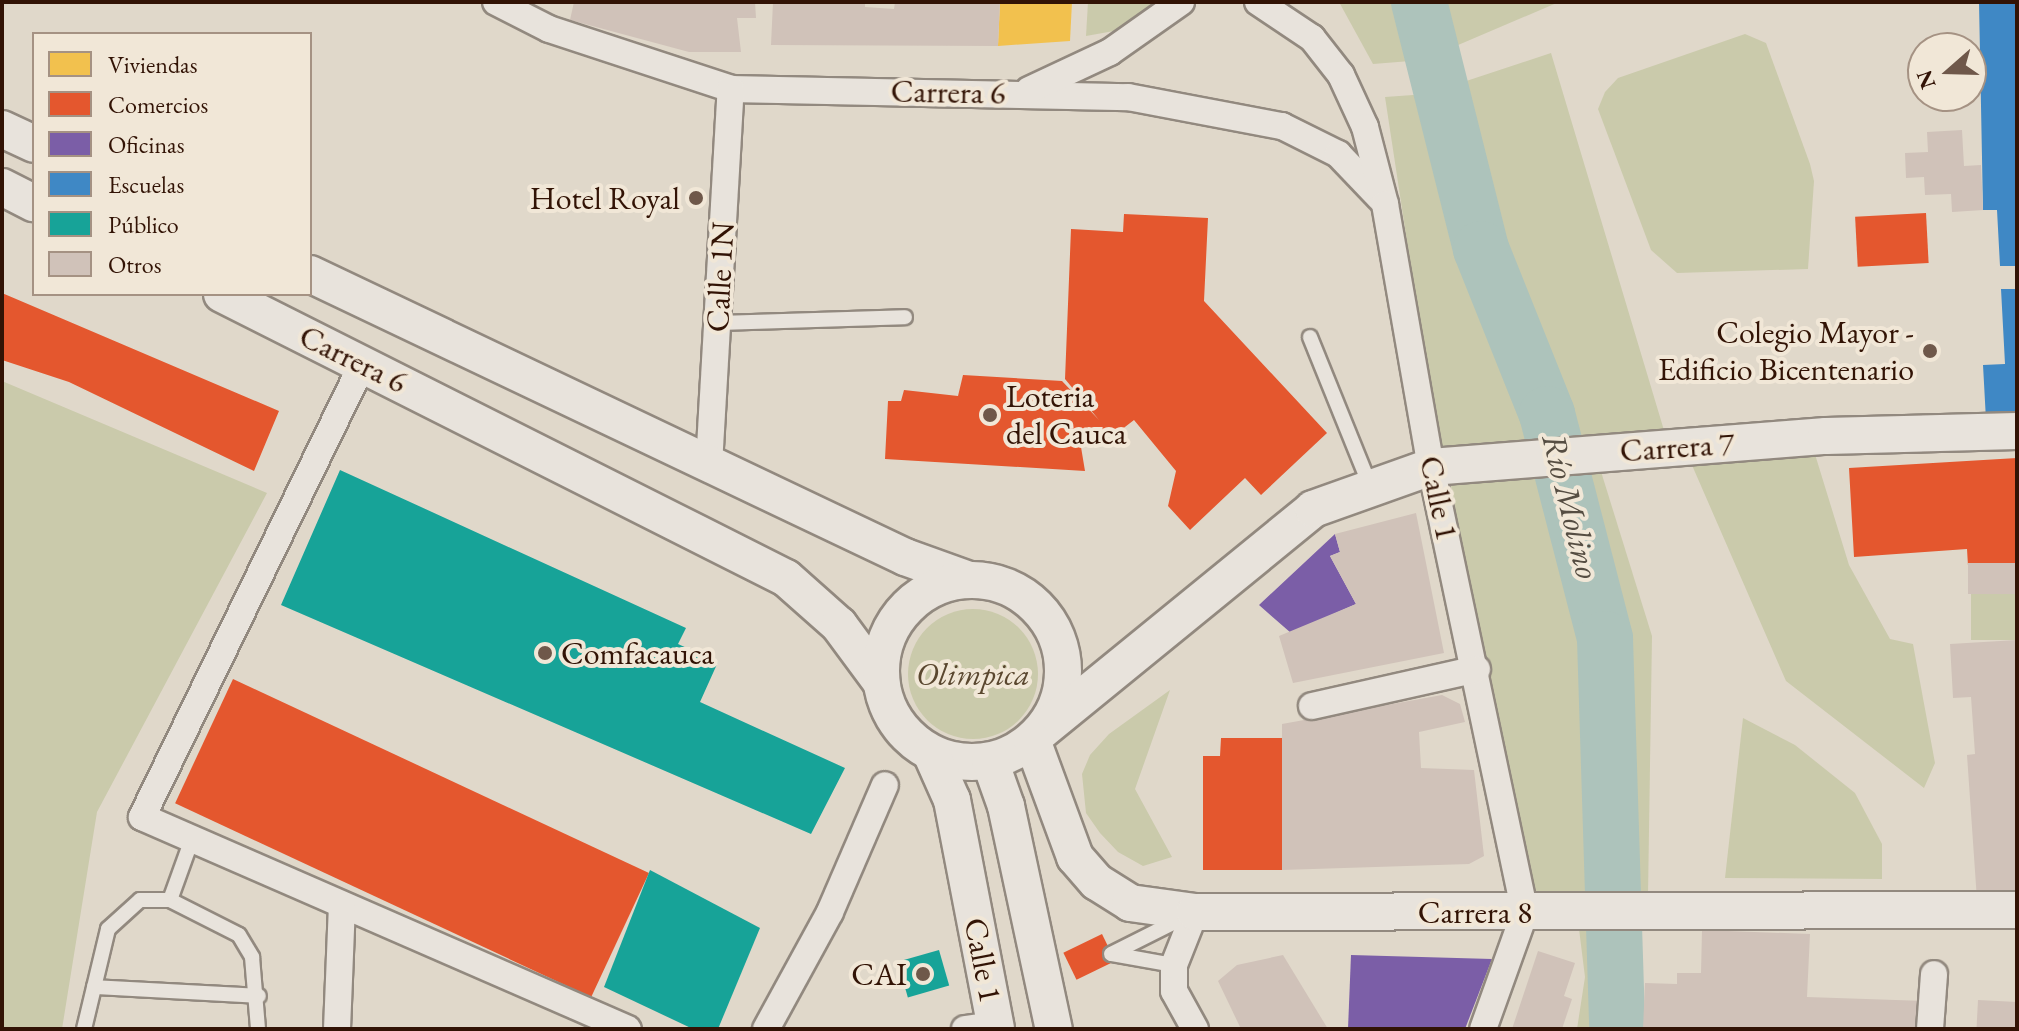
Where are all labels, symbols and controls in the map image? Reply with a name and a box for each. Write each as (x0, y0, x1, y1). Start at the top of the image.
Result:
legend (32, 32, 312, 296)
north arrow (1907, 32, 1987, 112)
text: Viviendas (108, 49, 197, 80)
text: N (1909, 66, 1943, 93)
street label: Carrera 6 (890, 72, 1006, 112)
text: Comercios (108, 89, 208, 120)
text: Oficinas (108, 129, 184, 160)
text: Escuelas (108, 169, 184, 200)
place label: Hotel Royal (530, 179, 680, 217)
marker: Hotel Royal (687, 189, 705, 207)
text: Público (108, 209, 179, 240)
street label: Calle 1N (698, 221, 742, 333)
text: Otros (108, 249, 162, 280)
place label: Colegio Mayor - Edificio Bicentenario (1658, 314, 1914, 389)
street label: Carrera 6 (293, 317, 413, 401)
marker: Colegio Mayor - Edificio Bicentenario (1921, 342, 1939, 360)
place label: Loteria del Cauca (1006, 378, 1126, 453)
marker: Loteria del Cauca (981, 406, 999, 424)
street label: Carrera 7 (1619, 424, 1735, 470)
water label: Río Molino (1533, 429, 1609, 583)
street label: Calle 1 (1411, 452, 1467, 544)
place label: Comfacauca (561, 634, 714, 672)
marker: Comfacauca (536, 644, 554, 662)
park label: Olimpica (916, 655, 1030, 693)
street label: Carrera 8 (1418, 893, 1532, 931)
street label: Calle 1 (956, 915, 1010, 1005)
place label: CAI (851, 955, 907, 993)
marker: CAI (914, 965, 932, 983)

